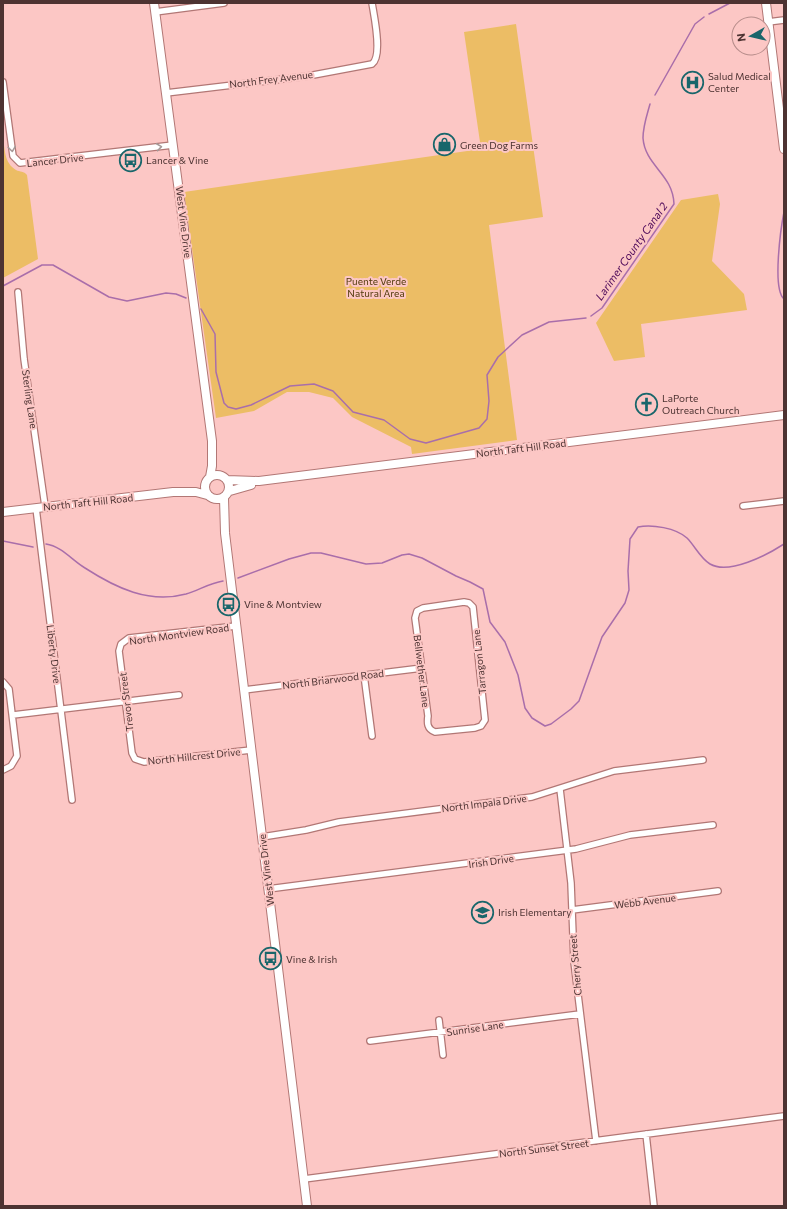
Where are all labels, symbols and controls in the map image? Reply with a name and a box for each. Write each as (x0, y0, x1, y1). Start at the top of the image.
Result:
north arrow (731, 16, 771, 56)
text: N (734, 32, 748, 42)
street label: North Frey Avenue (228, 68, 314, 90)
hospital icon: Salud Medical Center (680, 69, 706, 95)
place label: Salud Medical Center (708, 70, 771, 94)
shop icon: Green Dog Farms (431, 132, 457, 158)
place label: Green Dog Farms (460, 139, 539, 151)
one-way arrow (156, 143, 162, 152)
one-way arrow (7, 146, 16, 152)
bus stop icon: Lancer & Vine (118, 147, 144, 173)
street label: Lancer Drive (26, 151, 84, 169)
place label: Lancer & Vine (146, 154, 209, 166)
street label: West Vine Drive (174, 186, 194, 258)
water label: Larimer County Canal 2 (592, 199, 670, 302)
park label: Puente Verde Natural Area (346, 275, 406, 299)
street label: Sterling Lane (20, 369, 40, 429)
church icon: LaPorte Outreach Church (634, 391, 660, 417)
place label: LaPorte Outreach Church (662, 392, 739, 416)
street label: North Taft Hill Road (475, 437, 567, 459)
street label: North Taft Hill Road (42, 491, 134, 513)
bus stop icon: Vine & Montview (215, 591, 241, 617)
place label: Vine & Montview (244, 598, 322, 610)
street label: North Montview Road (128, 621, 230, 647)
street label: Liberty Drive (44, 624, 64, 684)
street label: Tarragon Lane (470, 629, 488, 695)
street label: Bellwether Lane (412, 634, 432, 708)
street label: North Briarwood Road (281, 667, 385, 691)
street label: Trevor Street (116, 672, 136, 732)
street label: North Hillcrest Drive (147, 745, 241, 767)
street label: North Impala Drive (441, 792, 527, 814)
street label: West Vine Drive (256, 834, 276, 906)
street label: Irish Drive (468, 852, 514, 870)
street label: Webb Avenue (614, 891, 676, 911)
school or university icon: Irish Elementary (470, 899, 496, 925)
place label: Irish Elementary (498, 906, 572, 918)
street label: Cherry Street (566, 934, 584, 996)
bus stop icon: Vine & Irish (257, 946, 283, 972)
place label: Vine & Irish (286, 953, 337, 965)
street label: Sunrise Lane (446, 1018, 504, 1038)
street label: North Sunset Street (498, 1137, 590, 1159)

